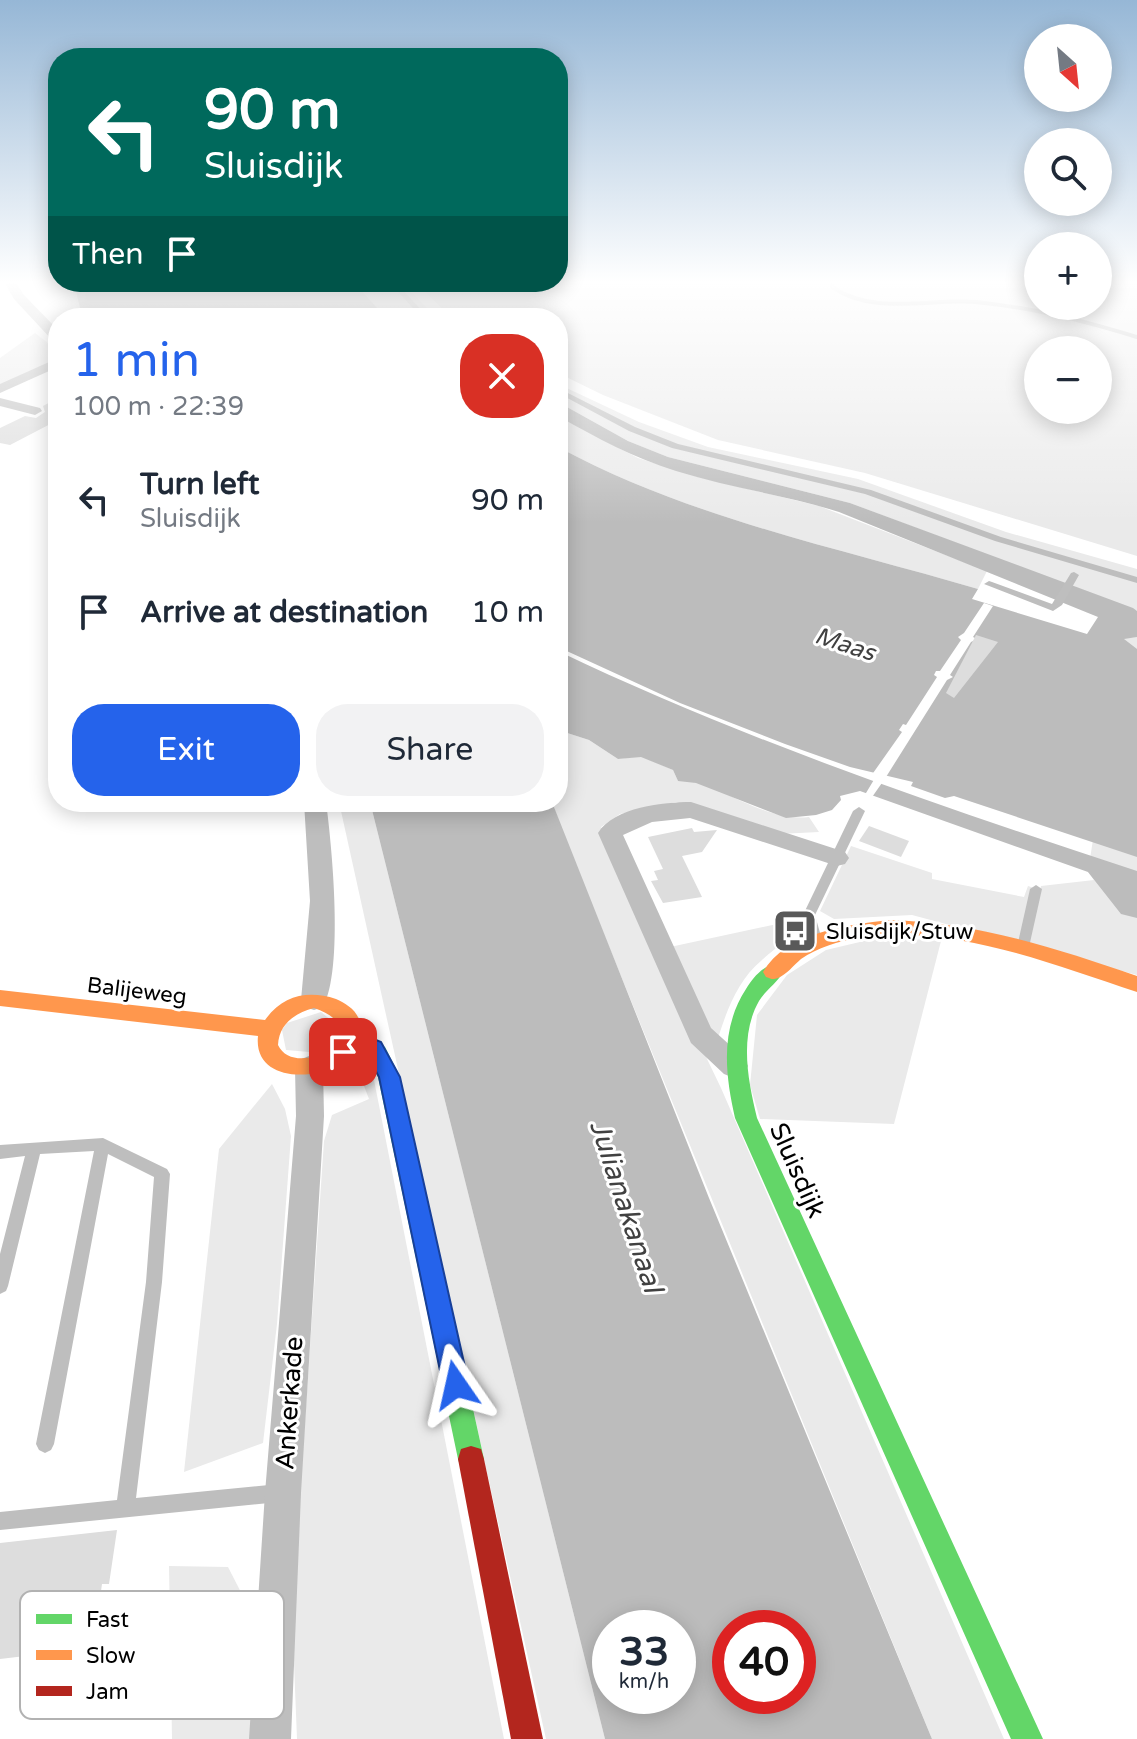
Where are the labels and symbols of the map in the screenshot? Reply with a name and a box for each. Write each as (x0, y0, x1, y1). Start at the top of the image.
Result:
north arrow (1024, 24, 1112, 112)
water label: Maas (811, 621, 880, 668)
bus stop icon: Sluisdijk/Stuw (771, 907, 819, 955)
place label: Sluisdijk/Stuw (826, 919, 973, 945)
street label: Balijeweg (86, 972, 188, 1010)
pin (309, 1018, 377, 1086)
water label: Julianakanaal (582, 1116, 671, 1299)
street label: Sluisdijk (763, 1118, 832, 1223)
street label: Ankerkade (269, 1335, 310, 1471)
position arrow (414, 1343, 498, 1427)
legend (20, 1591, 284, 1719)
text: Fast (86, 1607, 129, 1633)
speed limit sign: 40 (712, 1610, 816, 1714)
text: Slow (86, 1643, 136, 1669)
text: Jam (86, 1679, 129, 1705)

